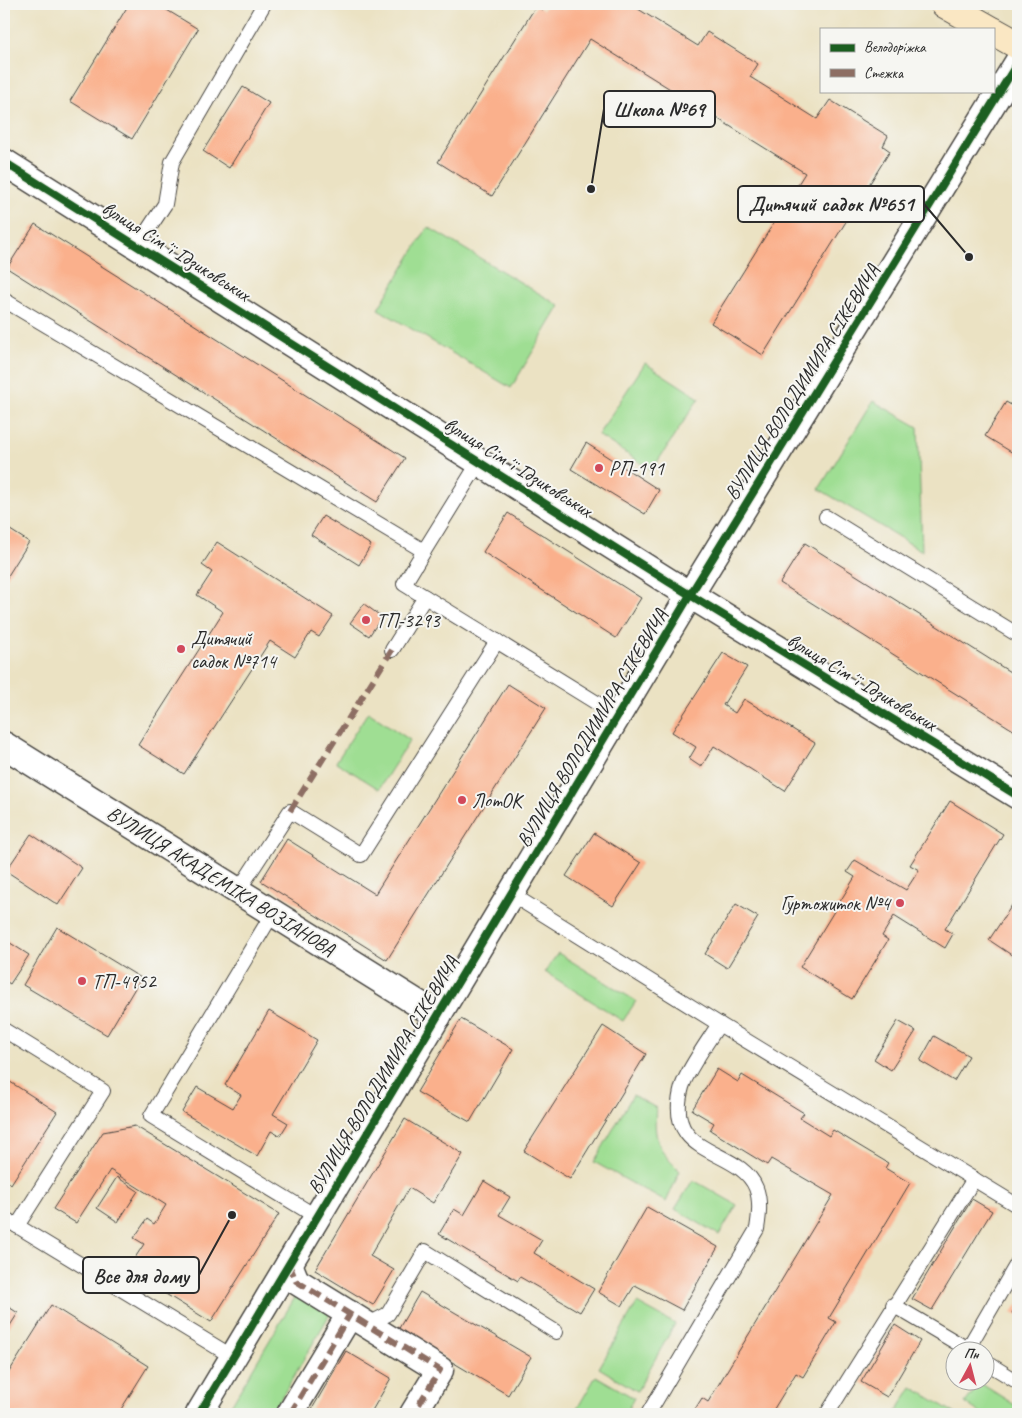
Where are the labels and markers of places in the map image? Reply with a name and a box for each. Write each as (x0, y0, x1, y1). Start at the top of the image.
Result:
callout: Школа №69 (604, 91, 715, 127)
callout: Дитячий садок №651 (738, 186, 924, 222)
place label: РП-191 (609, 456, 665, 481)
marker: РП-191 (593, 462, 605, 474)
place label: ТП-3293 (376, 608, 442, 633)
marker: ТП-3293 (360, 614, 372, 626)
place label: Дитячий садок №714 (191, 626, 278, 674)
marker: Дитячий садок №714 (175, 643, 187, 655)
place label: ЛотОК (472, 788, 524, 813)
marker: ЛотОК (456, 794, 468, 806)
place label: Гуртожиток №4 (781, 891, 892, 916)
marker: Гуртожиток №4 (894, 897, 906, 909)
place label: ТП-4952 (92, 969, 158, 994)
marker: ТП-4952 (76, 975, 88, 987)
callout: Все для дому (83, 1257, 199, 1293)

